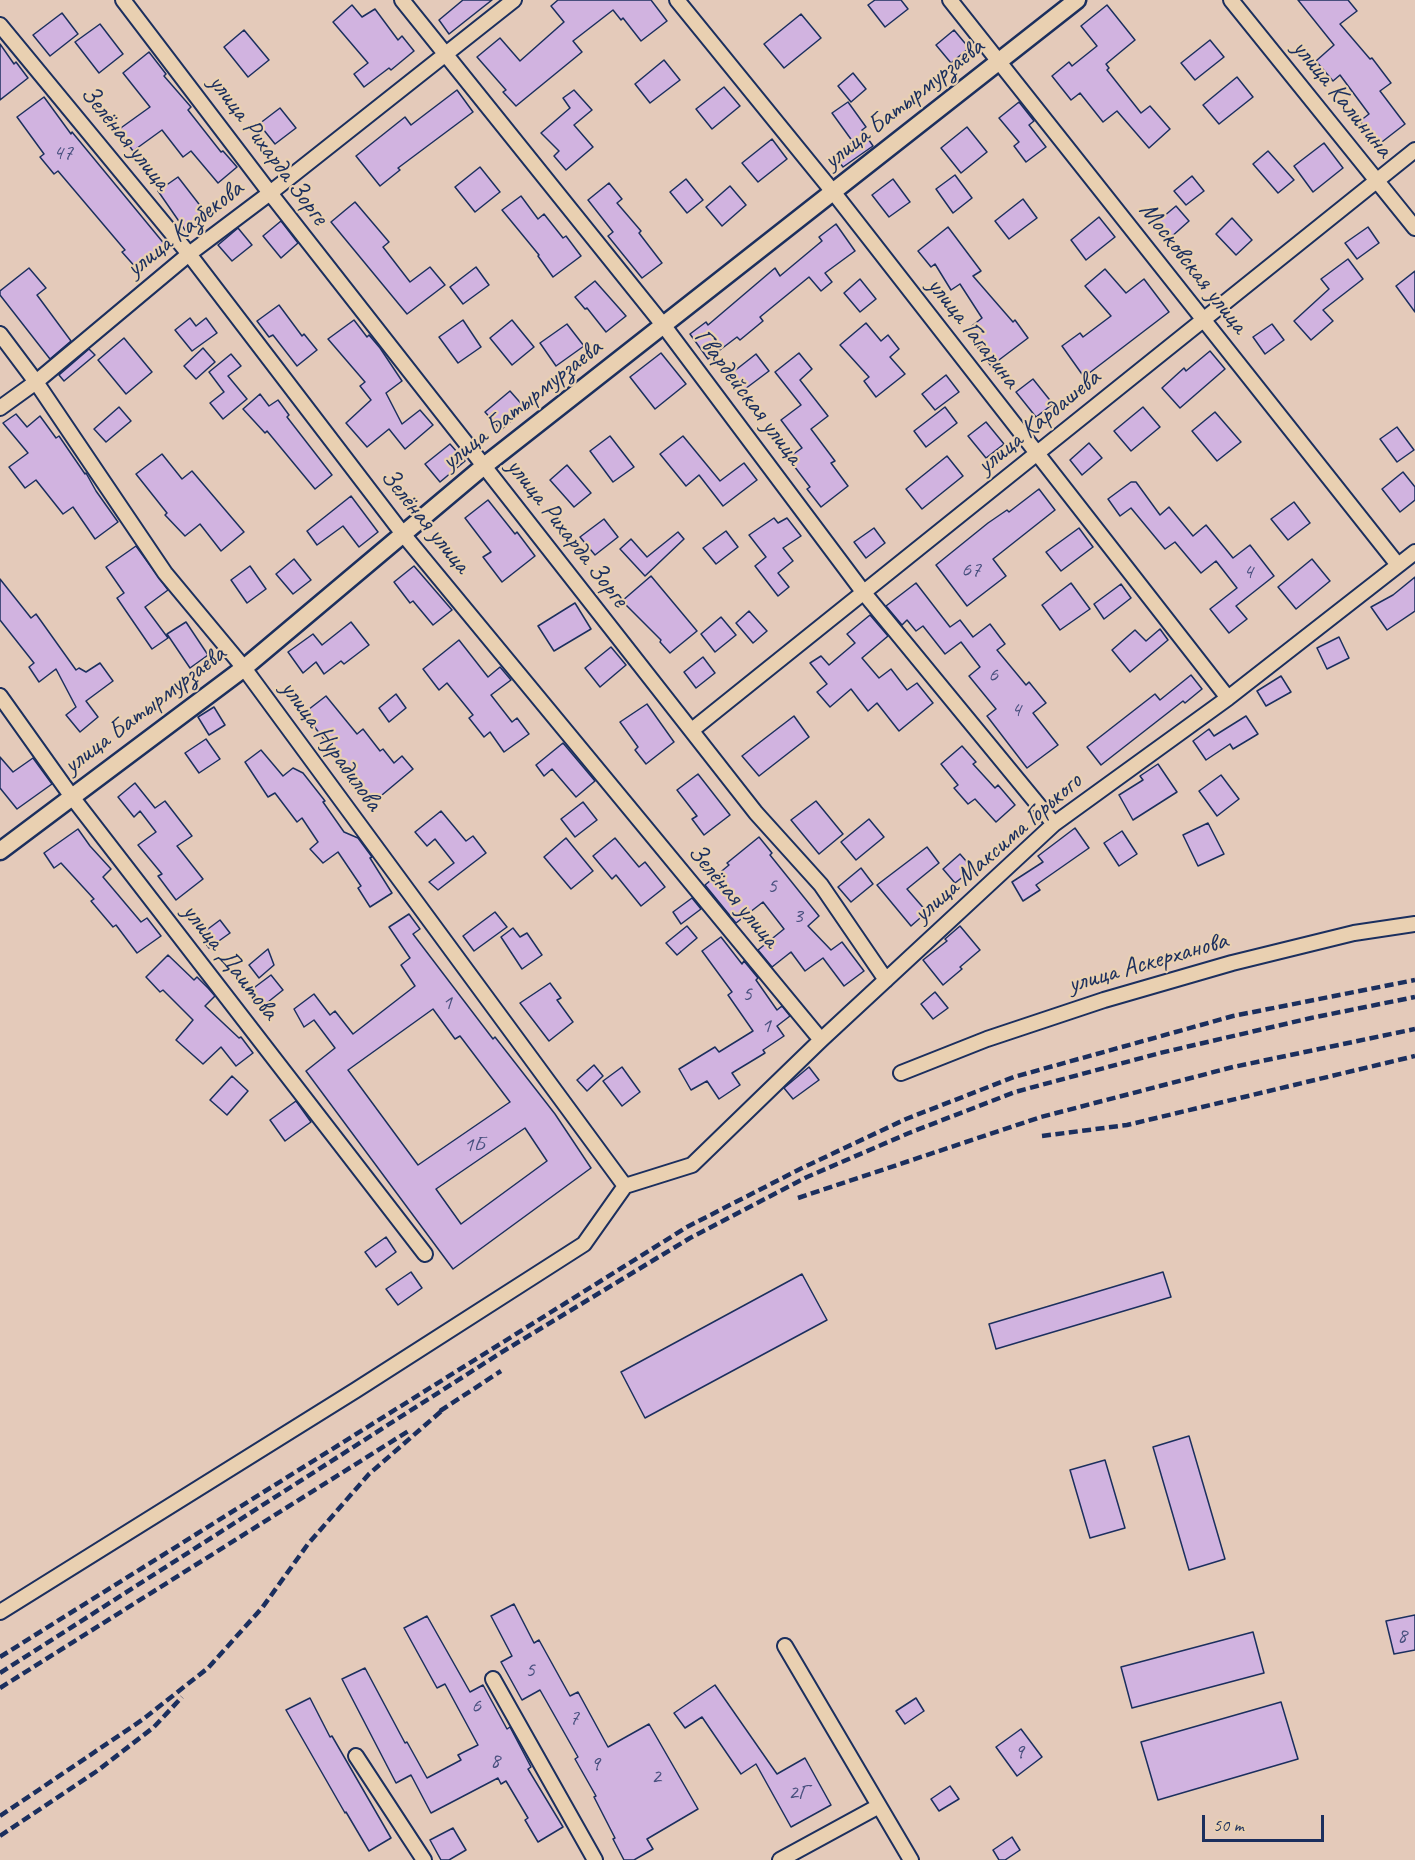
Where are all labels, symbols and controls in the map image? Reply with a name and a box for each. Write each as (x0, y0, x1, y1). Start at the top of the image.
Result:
street label: улица Батырмурзаева (817, 32, 991, 176)
street label: улица Калинина (1285, 34, 1399, 164)
street label: улица Рихарда Зорге (201, 68, 335, 232)
street label: Зелёная улица (73, 79, 177, 197)
house number: 47 (53, 140, 73, 166)
street label: улица Казбекова (120, 174, 250, 284)
street label: Московская улица (1132, 196, 1254, 340)
street label: улица Гагарина (920, 271, 1026, 395)
street label: Гвардейская улица (687, 323, 809, 471)
street label: улица Батырмурзаева (435, 333, 609, 477)
street label: улица Кардашева (971, 363, 1107, 481)
street label: улица Рихарда Зорге (499, 452, 635, 614)
street label: Зелёная улица (373, 462, 477, 580)
house number: 67 (961, 557, 981, 583)
house number: 4 (1243, 559, 1253, 585)
street label: улица Батырмурзаева (58, 639, 232, 781)
house number: 6 (988, 662, 998, 688)
street label: улица Нурадилова (273, 675, 389, 817)
house number: 4 (1011, 697, 1021, 723)
street label: улица Максима Горького (907, 766, 1089, 930)
street label: Зелёная улица (680, 838, 786, 954)
house number: 5 (767, 873, 777, 899)
street label: улица Даитова (175, 898, 285, 1026)
house number: 3 (793, 903, 803, 929)
street label: улица Аскерханова (1065, 925, 1231, 1001)
house number: 5 (742, 981, 752, 1007)
house number: 1 (442, 990, 452, 1016)
house number: 1 (761, 1013, 771, 1039)
house number: 1Б (463, 1132, 485, 1158)
house number: 8 (1397, 1623, 1407, 1649)
house number: 5 (525, 1657, 535, 1683)
house number: 6 (471, 1693, 481, 1719)
house number: 7 (569, 1705, 579, 1731)
house number: 9 (1014, 1739, 1024, 1765)
house number: 8 (490, 1748, 500, 1774)
house number: 9 (590, 1751, 600, 1777)
house number: 2 (651, 1764, 661, 1790)
house number: 2Г (788, 1780, 808, 1806)
scale bar (1205, 1803, 1326, 1841)
text: 50 m (1213, 1814, 1244, 1836)

